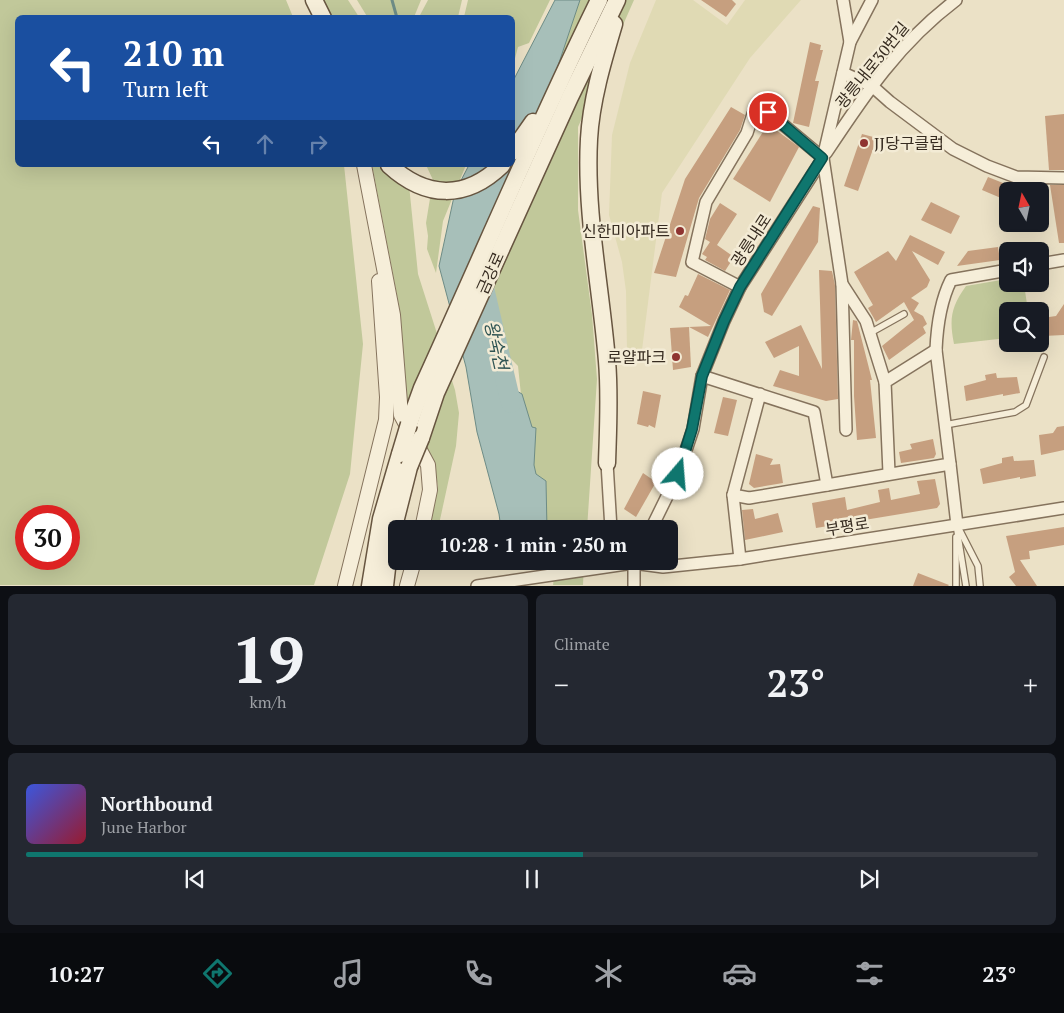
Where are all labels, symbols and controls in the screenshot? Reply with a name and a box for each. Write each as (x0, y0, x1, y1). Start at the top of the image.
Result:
street label: 광릉내로30번길 (830, 17, 914, 113)
text: 210 m (123, 30, 224, 76)
icon: left (40, 35, 105, 100)
text: Turn left (123, 74, 209, 103)
pin (747, 91, 789, 133)
icon: arrive (754, 98, 782, 126)
icon: left (198, 130, 226, 158)
icon: ahead (251, 130, 279, 158)
icon: right (304, 130, 332, 158)
place label: JJ당구클럽 (874, 132, 944, 154)
marker: JJ당구클럽 (858, 137, 870, 149)
north arrow (999, 182, 1049, 232)
map controls (999, 182, 1049, 352)
street label: 광릉내로 (726, 209, 776, 271)
place label: 신한미아파트 (582, 220, 670, 242)
marker: 신한미아파트 (674, 225, 686, 237)
button: sound (999, 242, 1049, 292)
street label: 금강로 (471, 248, 509, 298)
button: search (999, 302, 1049, 352)
water label: 왕숙천 (480, 318, 515, 374)
place label: 로얄파크 (607, 346, 666, 368)
marker: 로얄파크 (670, 351, 682, 363)
position arrow (651, 447, 703, 499)
speed limit sign: 30 (15, 505, 80, 570)
street label: 부평로 (823, 512, 871, 540)
text: 10:28 · 1 min · 250 m (439, 532, 627, 557)
text: 19 (231, 615, 305, 702)
text: Climate (554, 633, 610, 655)
text: 23° (767, 658, 825, 708)
text: − (554, 666, 569, 703)
text: + (1023, 666, 1038, 703)
text: km/h (250, 691, 286, 713)
text: Northbound (101, 791, 213, 816)
text: June Harbor (101, 816, 187, 838)
icon: previous (181, 865, 209, 893)
icon: pause (518, 865, 546, 893)
icon: next (855, 865, 883, 893)
icon: directions (200, 956, 235, 991)
icon: music (331, 956, 366, 991)
icon: phone (461, 956, 496, 991)
icon: climate (591, 956, 626, 991)
icon: car (722, 956, 757, 991)
icon: filters (852, 956, 887, 991)
text: 10:27 (48, 959, 105, 988)
text: 23° (982, 959, 1016, 988)

